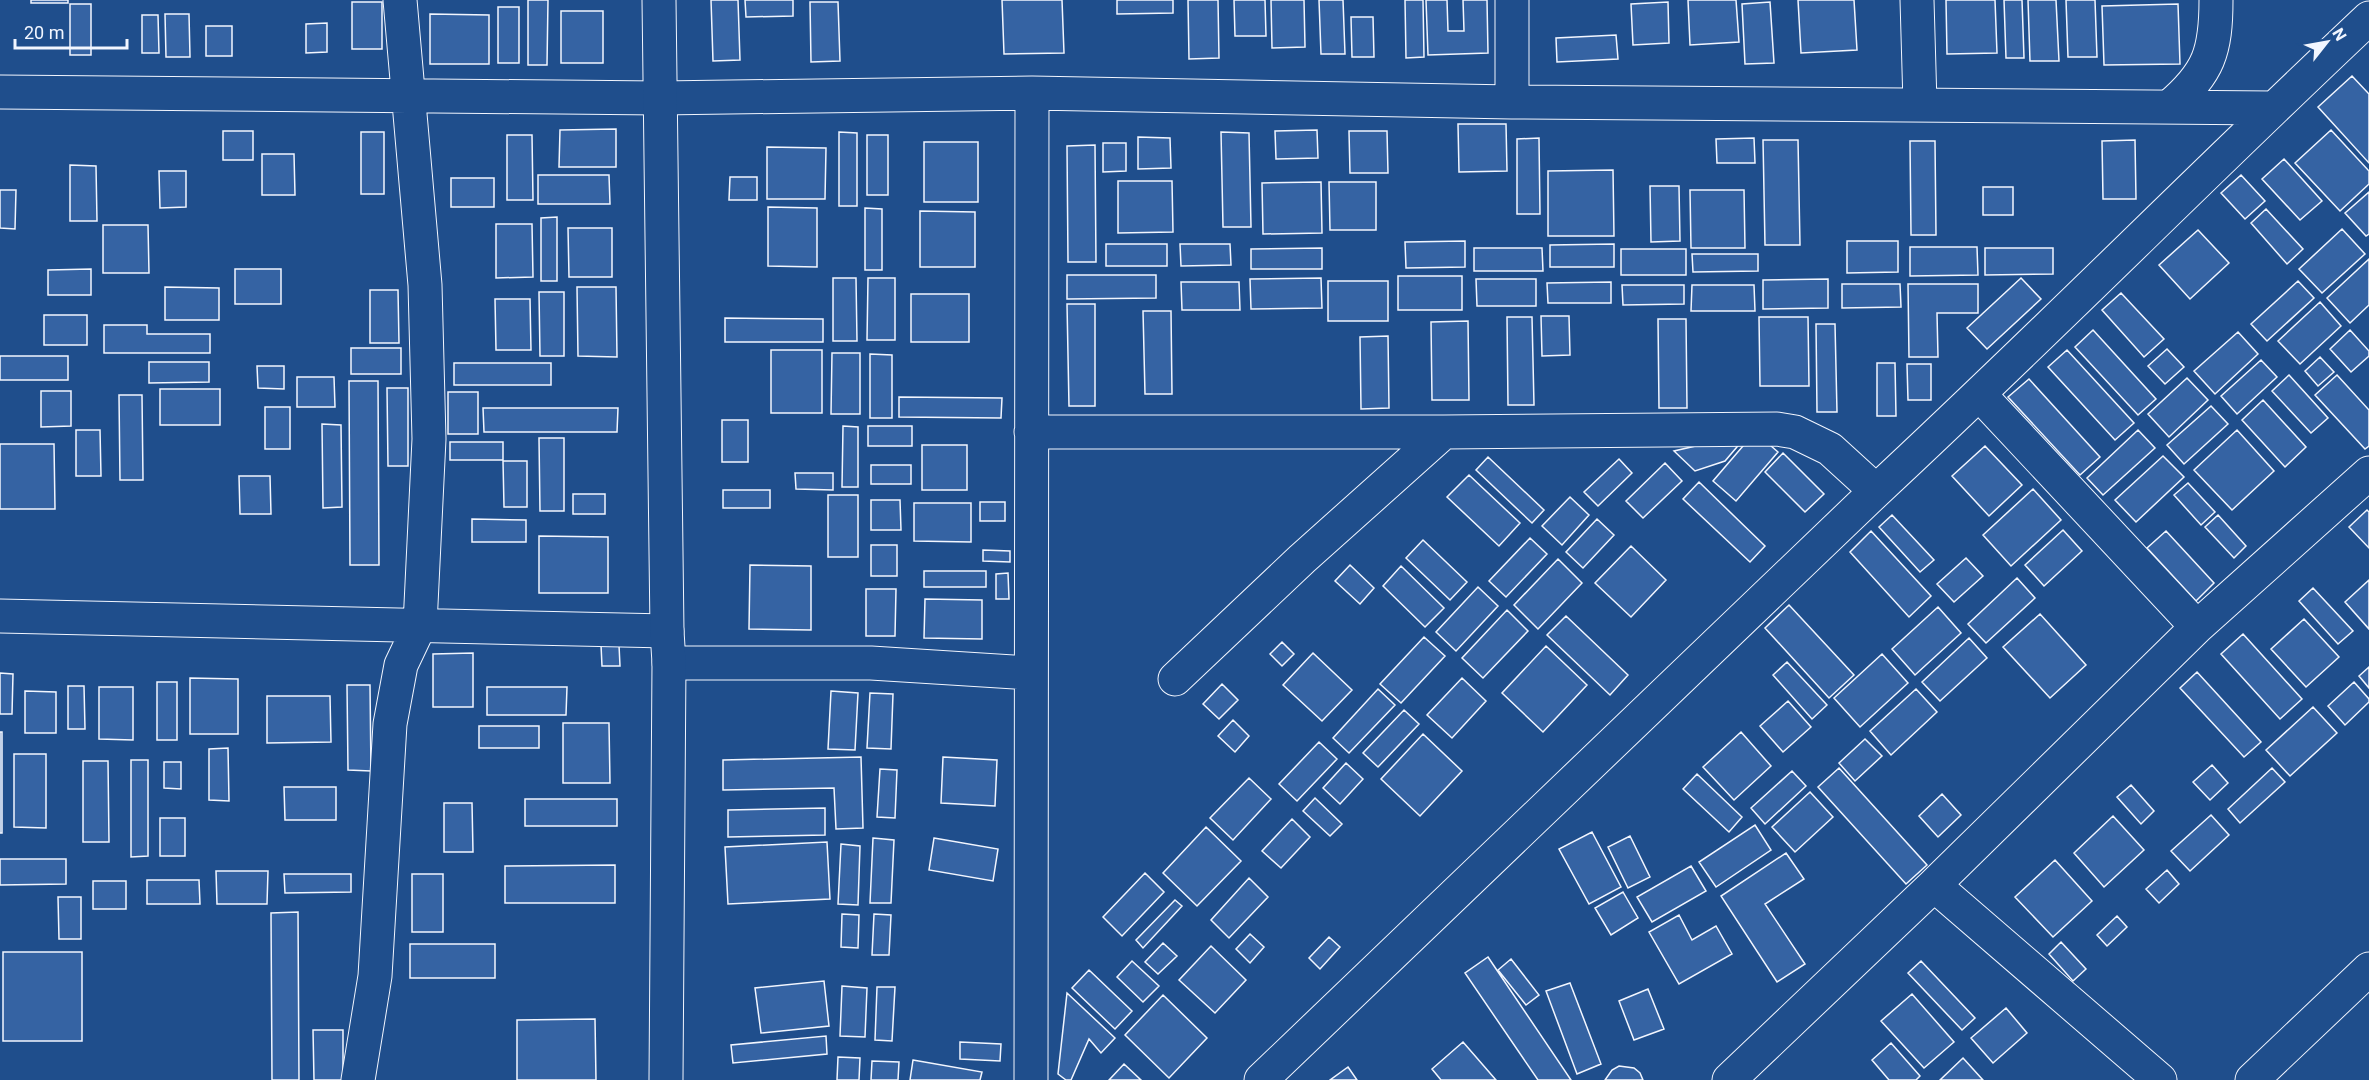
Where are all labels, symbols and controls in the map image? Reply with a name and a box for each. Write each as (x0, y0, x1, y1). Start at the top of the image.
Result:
scale bar (15, 12, 128, 50)
north arrow (2297, 12, 2357, 72)
text: 20 m (24, 22, 64, 43)
text: N (2328, 25, 2350, 44)

